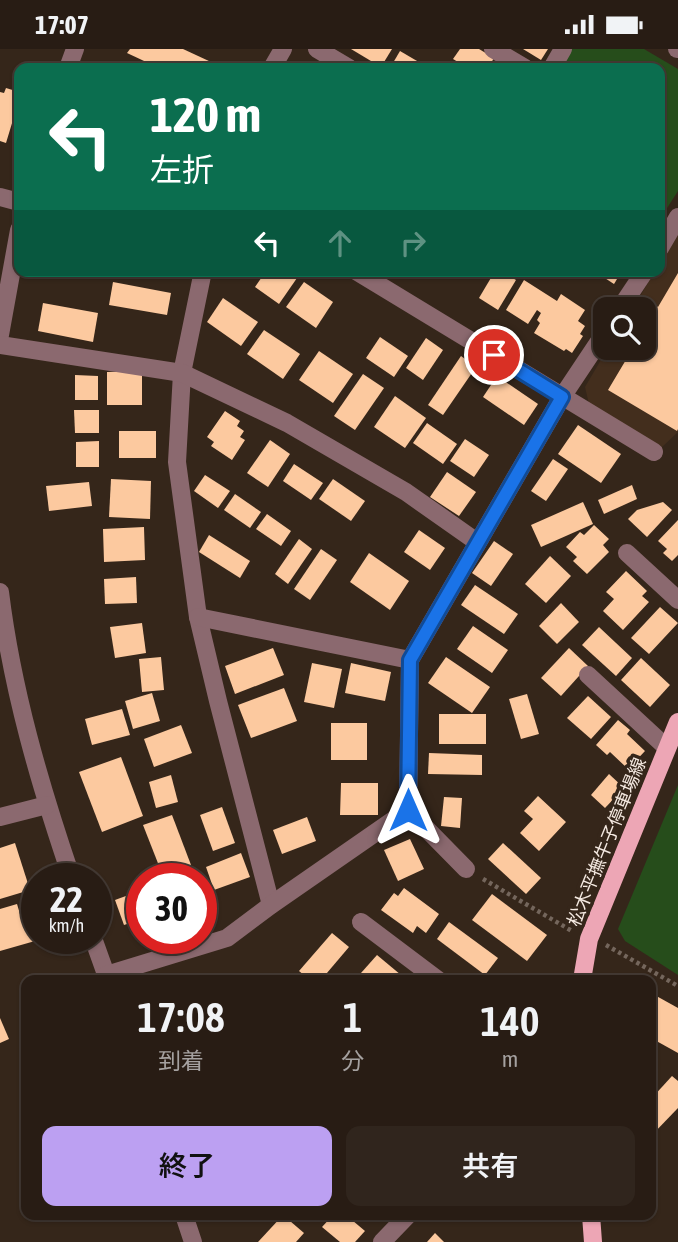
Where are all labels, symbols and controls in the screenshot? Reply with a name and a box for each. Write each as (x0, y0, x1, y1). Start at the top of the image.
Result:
text: 17:07 (35, 10, 89, 40)
text: 120 m (150, 86, 261, 142)
icon: left (35, 91, 126, 182)
text: 左折 (150, 151, 214, 188)
icon: left (248, 224, 286, 262)
icon: ahead (321, 224, 359, 262)
icon: right (394, 224, 432, 262)
map controls (593, 297, 656, 360)
button: search (593, 297, 656, 360)
pin (464, 325, 524, 385)
icon: arrive (475, 336, 513, 374)
street label: 松木平撫牛子停車場線 (563, 754, 650, 929)
position arrow (371, 773, 445, 847)
speed limit sign: 30 (126, 863, 217, 954)
text: 22 (50, 879, 83, 919)
text: km/h (49, 915, 84, 936)
text: 17:08 (137, 993, 225, 1041)
text: 1 (343, 993, 362, 1041)
text: 140 (480, 997, 540, 1045)
text: m (502, 1046, 518, 1072)
text: 到着 (158, 1048, 204, 1074)
text: 分 (341, 1048, 364, 1074)
button: 終了 (42, 1126, 332, 1206)
button: 共有 (346, 1126, 635, 1206)

